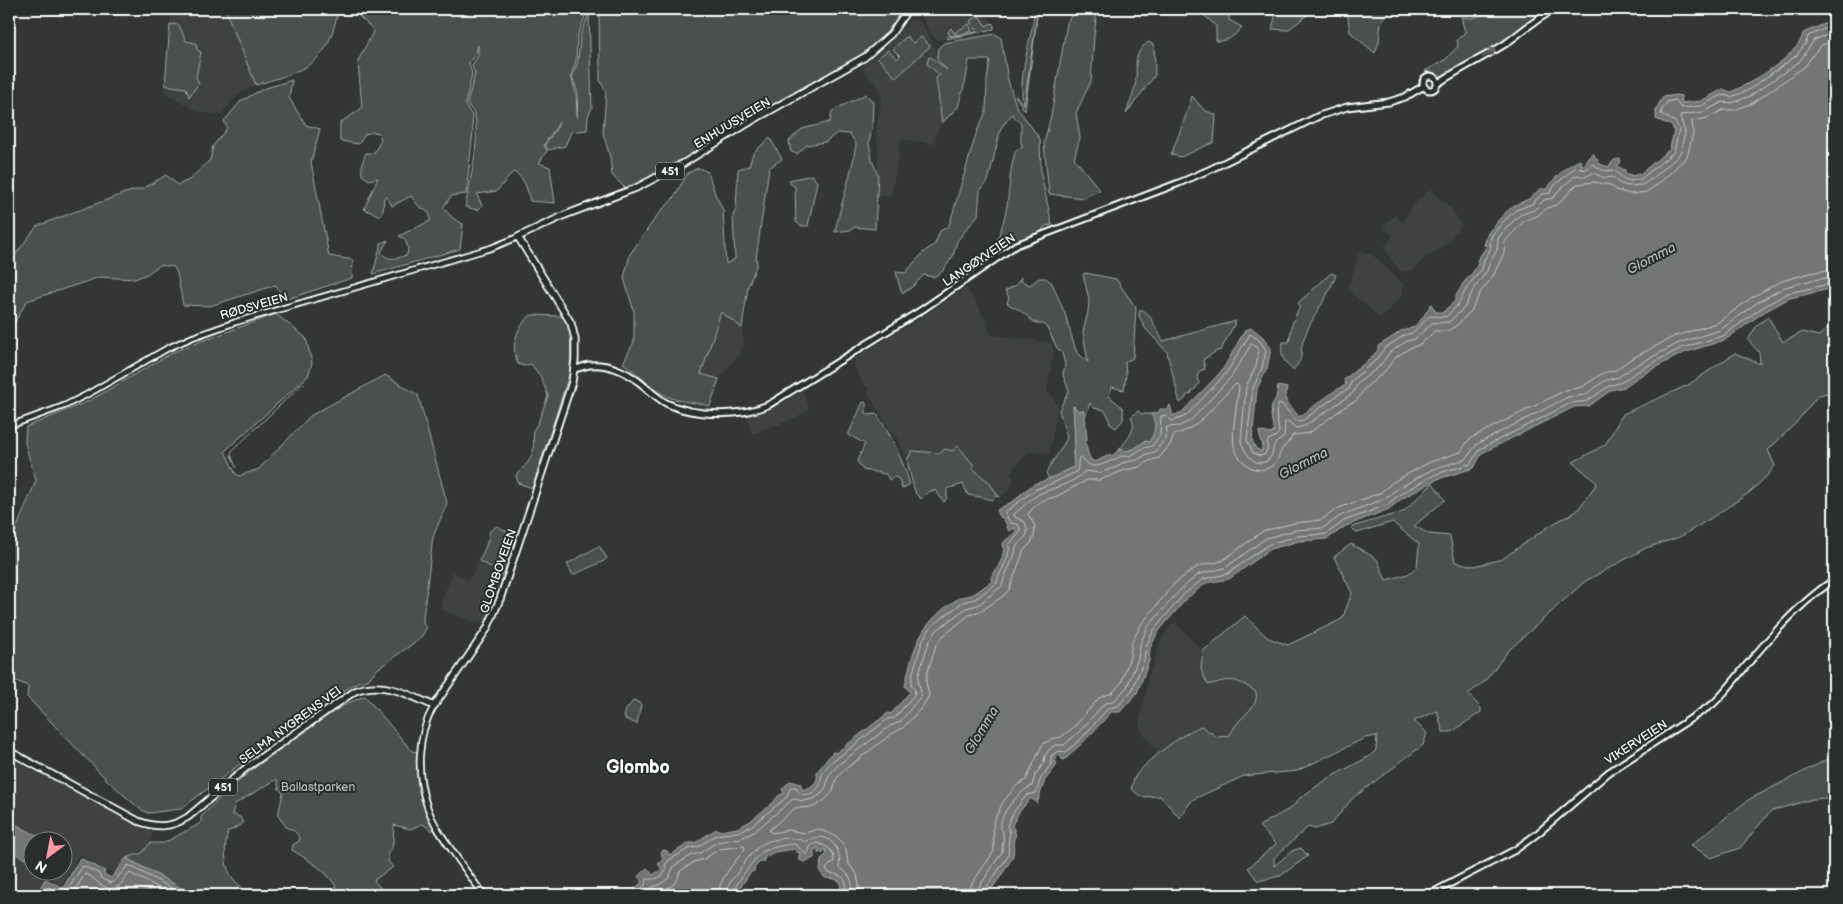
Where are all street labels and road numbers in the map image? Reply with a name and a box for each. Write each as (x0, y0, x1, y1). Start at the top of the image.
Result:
street label: ENHUUSVEIEN (691, 95, 773, 152)
road number: 451 (656, 162, 684, 180)
street label: LANGØYVEIEN (940, 231, 1018, 290)
street label: RØDSVEIEN (218, 290, 290, 323)
street label: GLOMBOVEIEN (477, 527, 520, 615)
street label: SELMA NYGRENS VEI (236, 683, 344, 767)
street label: VIKERVEIEN (1602, 717, 1670, 768)
road number: 451 (209, 779, 237, 796)

